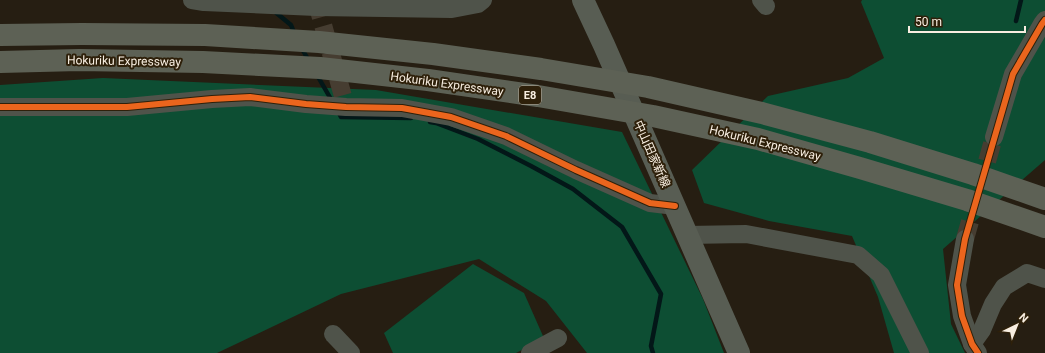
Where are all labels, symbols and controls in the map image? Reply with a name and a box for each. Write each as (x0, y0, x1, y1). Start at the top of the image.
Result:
scale bar (909, 8, 1025, 34)
text: 50 m (915, 15, 942, 29)
street label: Hokuriku Expressway (67, 53, 181, 69)
street label: Hokuriku Expressway (390, 69, 505, 99)
road number: E8 (519, 86, 541, 104)
street label: 中山田家新線 (631, 118, 673, 190)
street label: Hokuriku Expressway (708, 122, 822, 164)
north arrow (997, 305, 1037, 345)
text: N (1016, 311, 1031, 326)

